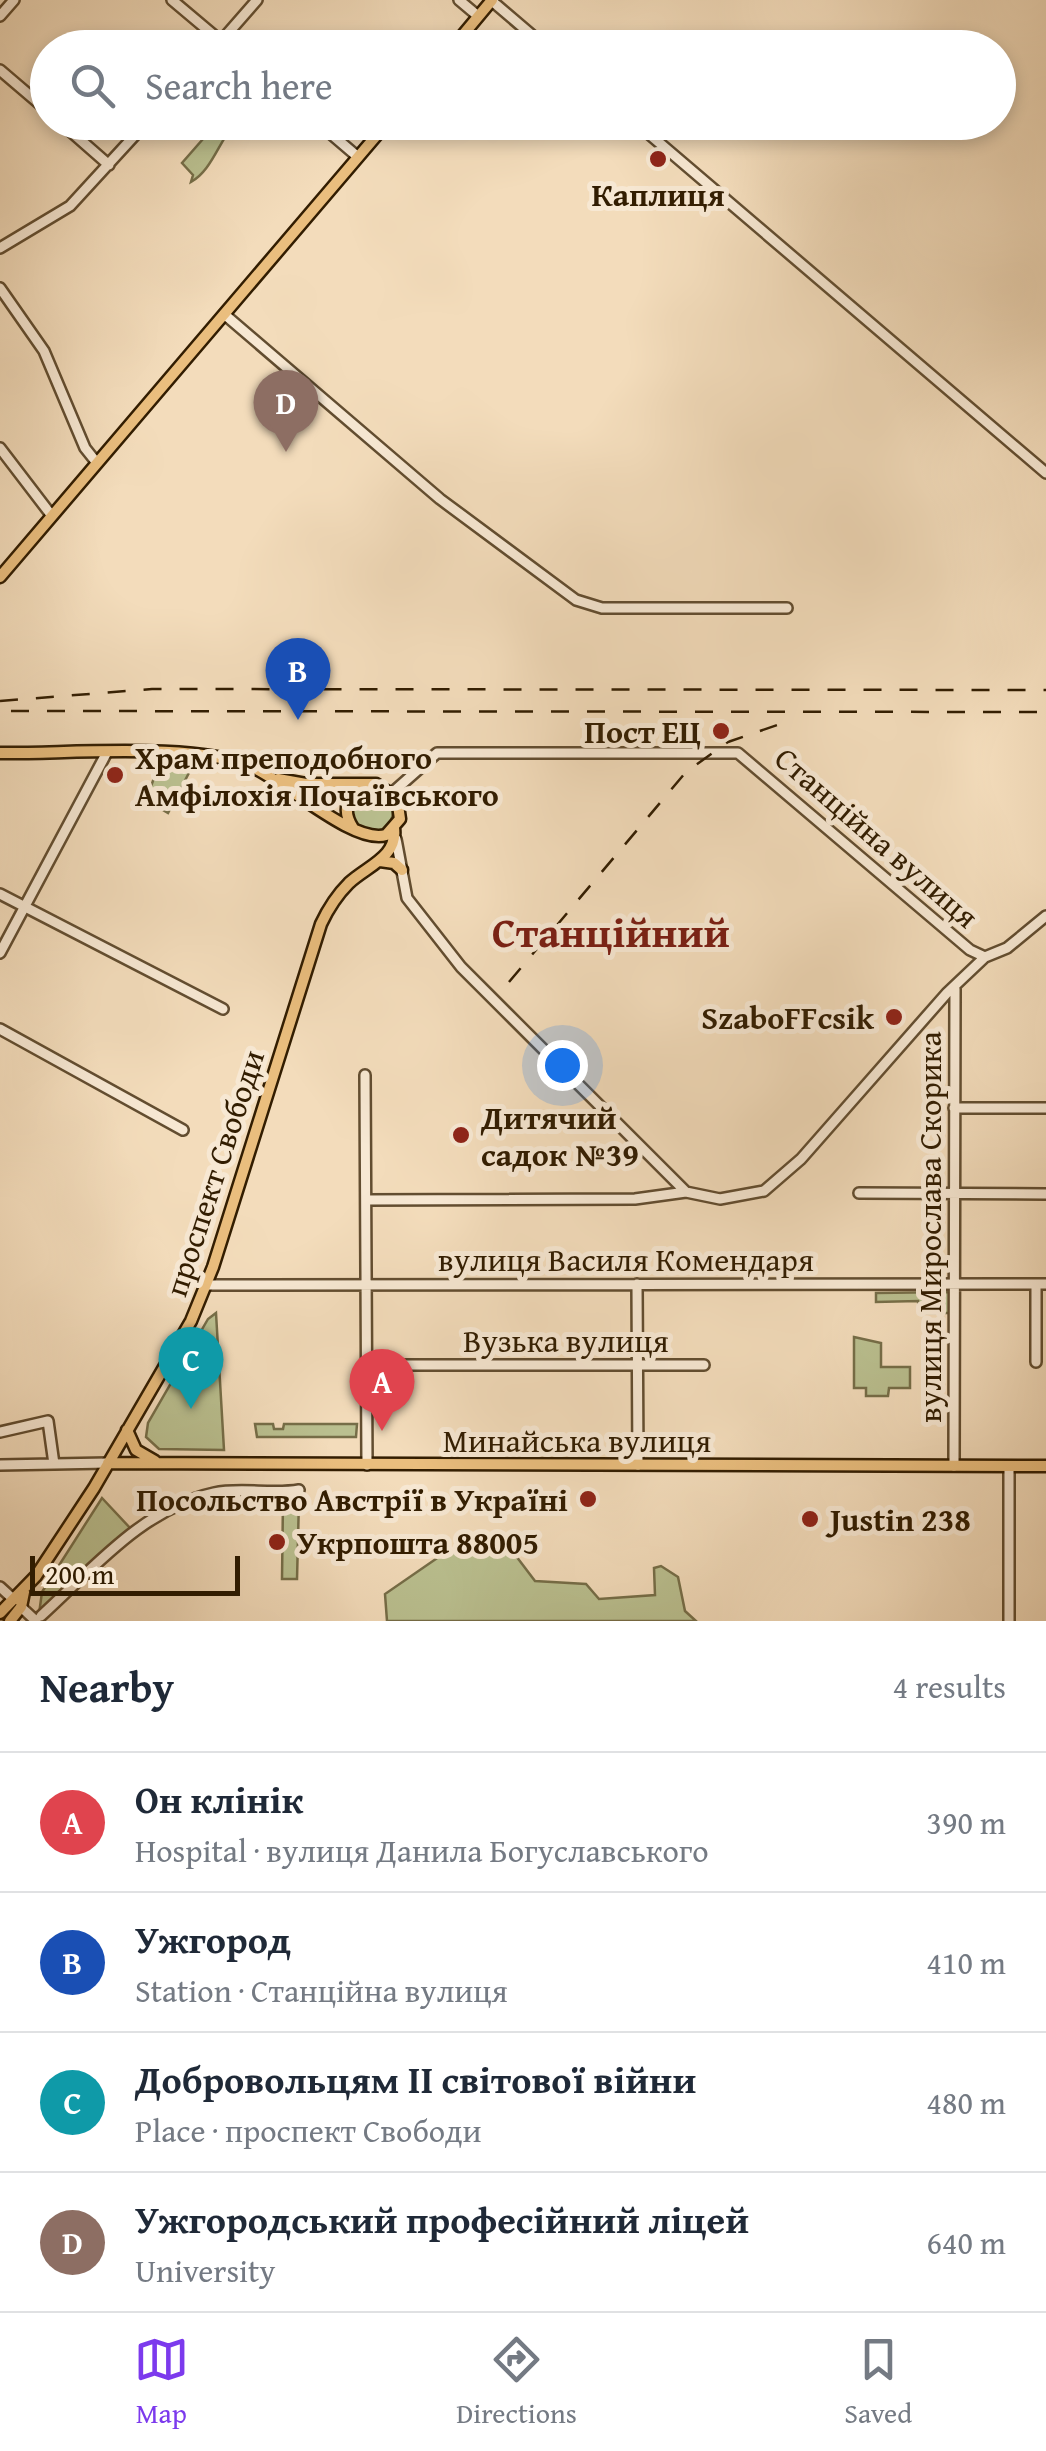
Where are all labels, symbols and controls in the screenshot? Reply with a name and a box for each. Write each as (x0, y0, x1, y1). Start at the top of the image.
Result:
search box (30, 30, 1016, 140)
text: Search here (145, 57, 333, 113)
icon: search (65, 58, 120, 113)
marker: Каплиця (647, 148, 669, 170)
place label: Каплиця (591, 171, 725, 218)
pin: D (254, 370, 318, 452)
pin: B (266, 638, 330, 720)
place label: Пост ЕЦ (584, 708, 701, 755)
marker: Пост ЕЦ (710, 720, 732, 742)
place label: Храм преподобного Амфілохія Почаївського (135, 734, 499, 818)
street label: Станційна вулиця (765, 735, 989, 939)
marker: Храм преподобного Амфілохія Почаївського (104, 764, 126, 786)
district label: Станційний (492, 901, 730, 962)
place label: SzaboFFcsik (701, 994, 875, 1041)
marker: SzaboFFcsik (883, 1006, 905, 1028)
street label: вулиця Мирослава Скорика (906, 1031, 953, 1423)
your location (537, 1040, 588, 1091)
street label: проспект Свободи (152, 1044, 276, 1302)
place label: Дитячий садок №39 (480, 1094, 639, 1178)
marker: Дитячий садок №39 (450, 1124, 472, 1146)
street label: вулиця Василя Комендаря (438, 1236, 814, 1283)
street label: Вузька вулиця (463, 1317, 669, 1364)
pin: C (158, 1326, 224, 1409)
pin: A (350, 1348, 414, 1431)
street label: Минайська вулиця (443, 1417, 711, 1464)
place label: Посольство Австрії в Україні (136, 1476, 568, 1523)
marker: Посольство Австрії в Україні (577, 1488, 599, 1510)
place label: Justin 238 (825, 1496, 971, 1543)
marker: Justin 238 (799, 1508, 821, 1530)
place label: Укрпошта 88005 (297, 1519, 539, 1566)
marker: Укрпошта 88005 (266, 1531, 288, 1553)
scale bar (30, 1551, 240, 1596)
text: 200 m (45, 1553, 114, 1594)
text: Nearby (40, 1656, 174, 1717)
text: 4 results (893, 1663, 1006, 1710)
text: Он клінік (135, 1771, 303, 1827)
text: A (62, 1799, 83, 1846)
text: 390 m (927, 1799, 1006, 1846)
text: Hospital · вулиця Данила Богуславського (135, 1827, 709, 1874)
text: Ужгород (135, 1911, 291, 1967)
text: B (63, 1939, 82, 1986)
text: 410 m (927, 1939, 1006, 1986)
text: Station · Станційна вулиця (135, 1967, 508, 2014)
text: Добровольцям Ⅱ світової війни (135, 2051, 696, 2107)
text: C (63, 2079, 82, 2126)
text: 480 m (927, 2079, 1006, 2126)
text: Place · проспект Свободи (135, 2107, 482, 2154)
text: Ужгородський професійний ліцей (135, 2191, 749, 2247)
text: D (62, 2219, 83, 2266)
text: 640 m (927, 2219, 1006, 2266)
text: University (135, 2247, 275, 2294)
tab: Map (134, 2332, 189, 2433)
tab: Directions (456, 2332, 577, 2433)
tab: Saved (844, 2332, 912, 2433)

